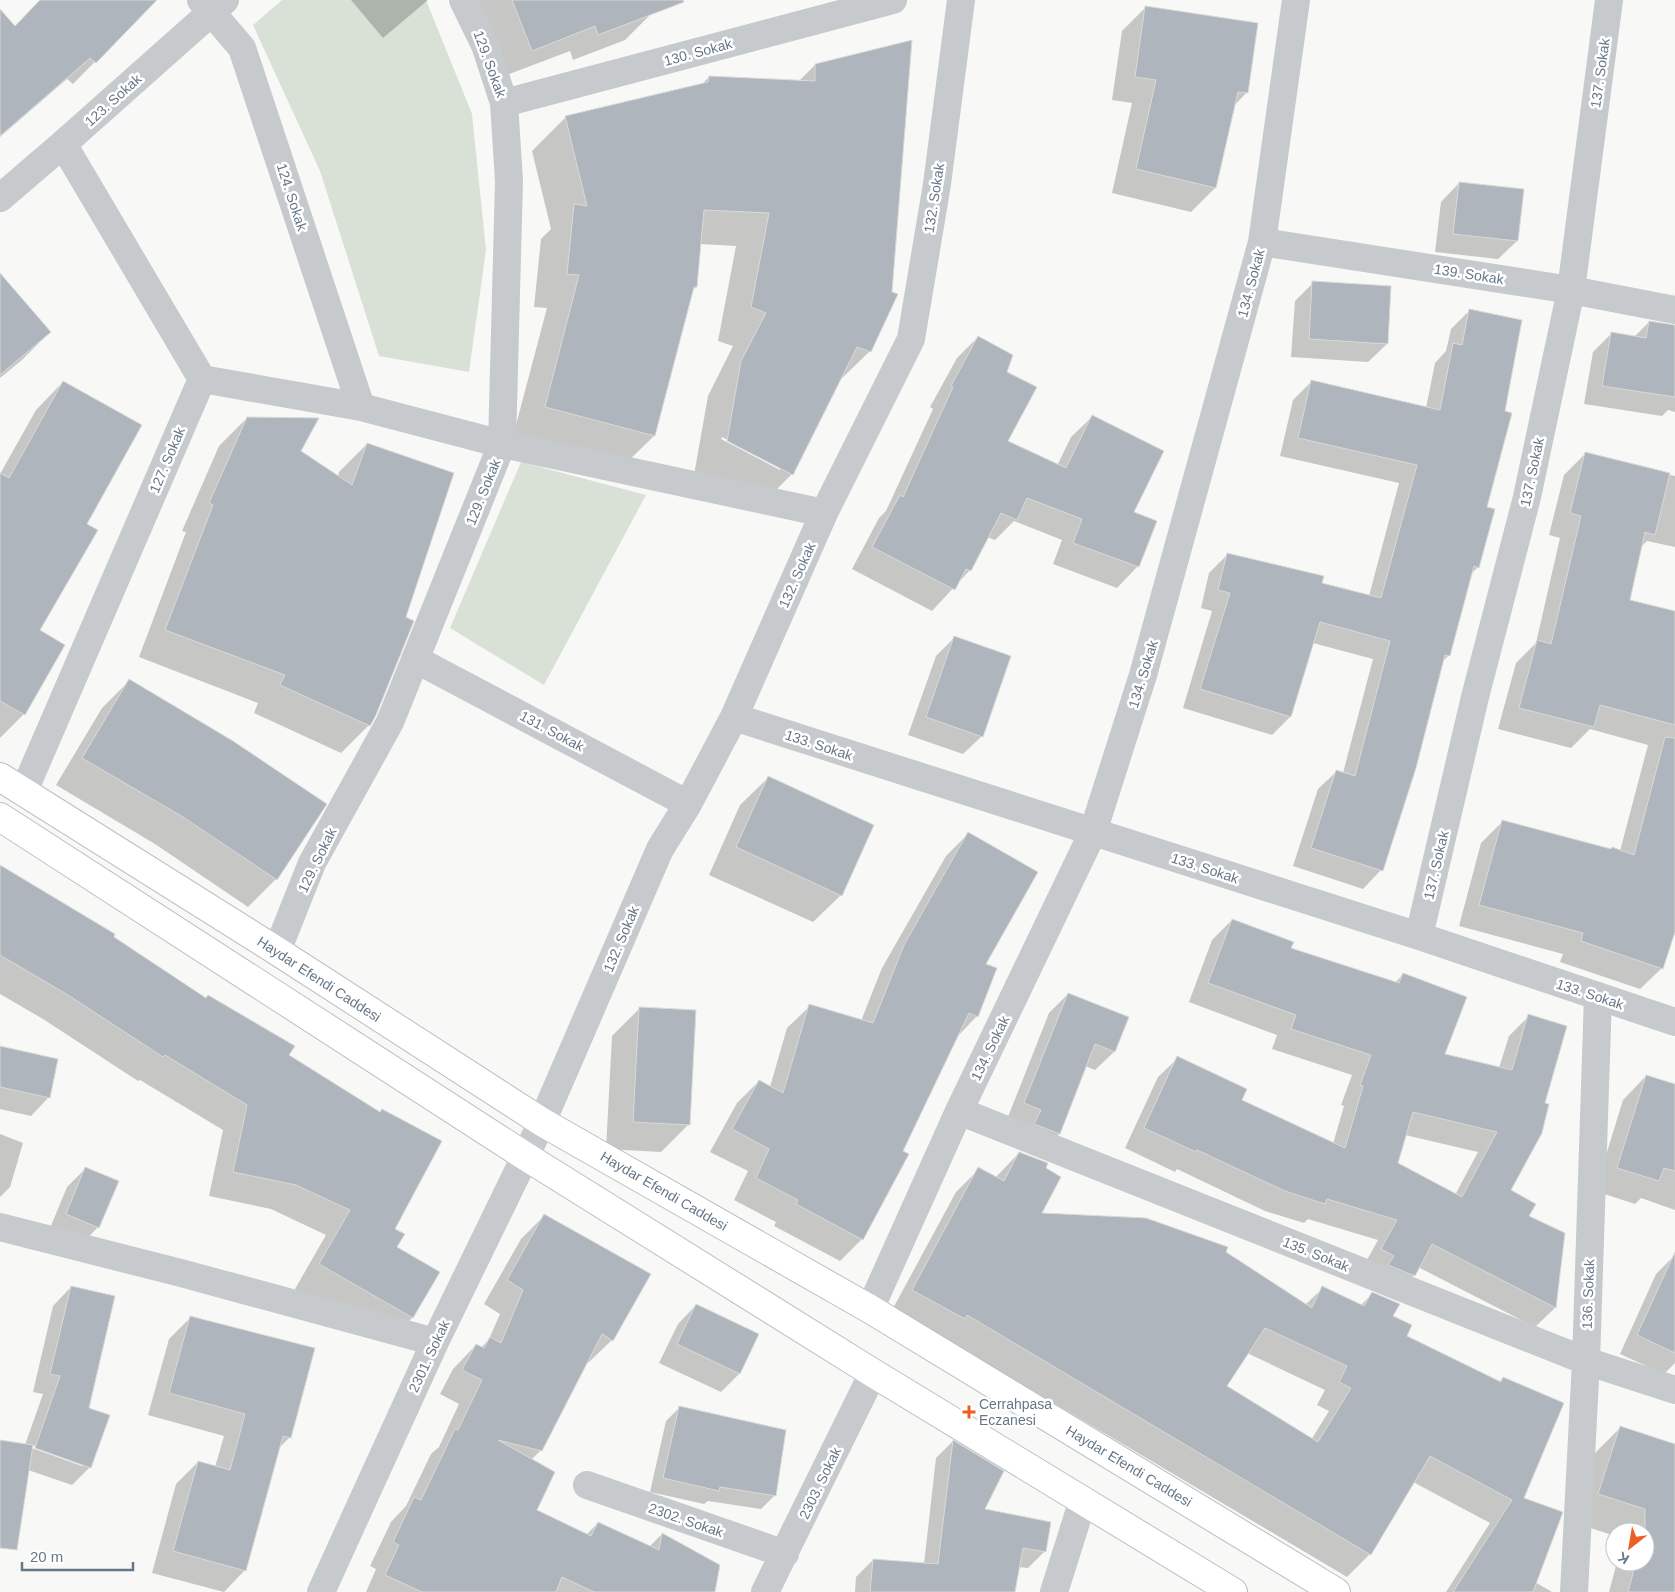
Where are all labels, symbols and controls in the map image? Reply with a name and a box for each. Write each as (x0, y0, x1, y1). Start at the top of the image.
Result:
street label: 129. Sokak (471, 28, 510, 101)
street label: 130. Sokak (662, 35, 735, 69)
street label: 137. Sokak (1587, 36, 1613, 109)
street label: 123. Sokak (82, 70, 145, 129)
street label: 124. Sokak (274, 161, 311, 234)
street label: 132. Sokak (921, 161, 948, 234)
street label: 134. Sokak (1234, 246, 1268, 319)
street label: 139. Sokak (1433, 261, 1506, 288)
street label: 127. Sokak (146, 424, 188, 495)
street label: 137. Sokak (1517, 435, 1547, 508)
street label: 129. Sokak (462, 456, 504, 527)
street label: 132. Sokak (775, 539, 819, 610)
street label: 134. Sokak (1125, 637, 1161, 710)
street label: 131. Sokak (517, 707, 588, 755)
street label: 133. Sokak (783, 727, 856, 764)
street label: 129. Sokak (294, 824, 340, 895)
street label: 137. Sokak (1420, 828, 1452, 901)
street label: 133. Sokak (1169, 850, 1242, 887)
street label: 132. Sokak (600, 903, 642, 974)
street label: Haydar Efendi Caddesi (254, 933, 384, 1025)
street label: 133. Sokak (1554, 976, 1627, 1013)
street label: 134. Sokak (967, 1012, 1013, 1083)
street label: Haydar Efendi Caddesi (598, 1148, 730, 1234)
street label: 135. Sokak (1281, 1233, 1352, 1275)
street label: 136. Sokak (1579, 1258, 1597, 1329)
street label: 2301. Sokak (405, 1316, 453, 1395)
place label: Cerrahpasa Eczanesi (979, 1396, 1052, 1428)
marker: Cerrahpasa Eczanesi (963, 1406, 975, 1418)
street label: Haydar Efendi Caddesi (1063, 1422, 1195, 1510)
street label: 2303. Sokak (796, 1444, 845, 1521)
street label: 2302. Sokak (647, 1500, 726, 1541)
north arrow (1605, 1522, 1655, 1572)
scale bar (22, 1540, 134, 1572)
text: 20 m (30, 1548, 63, 1565)
text: K (1615, 1549, 1632, 1568)

